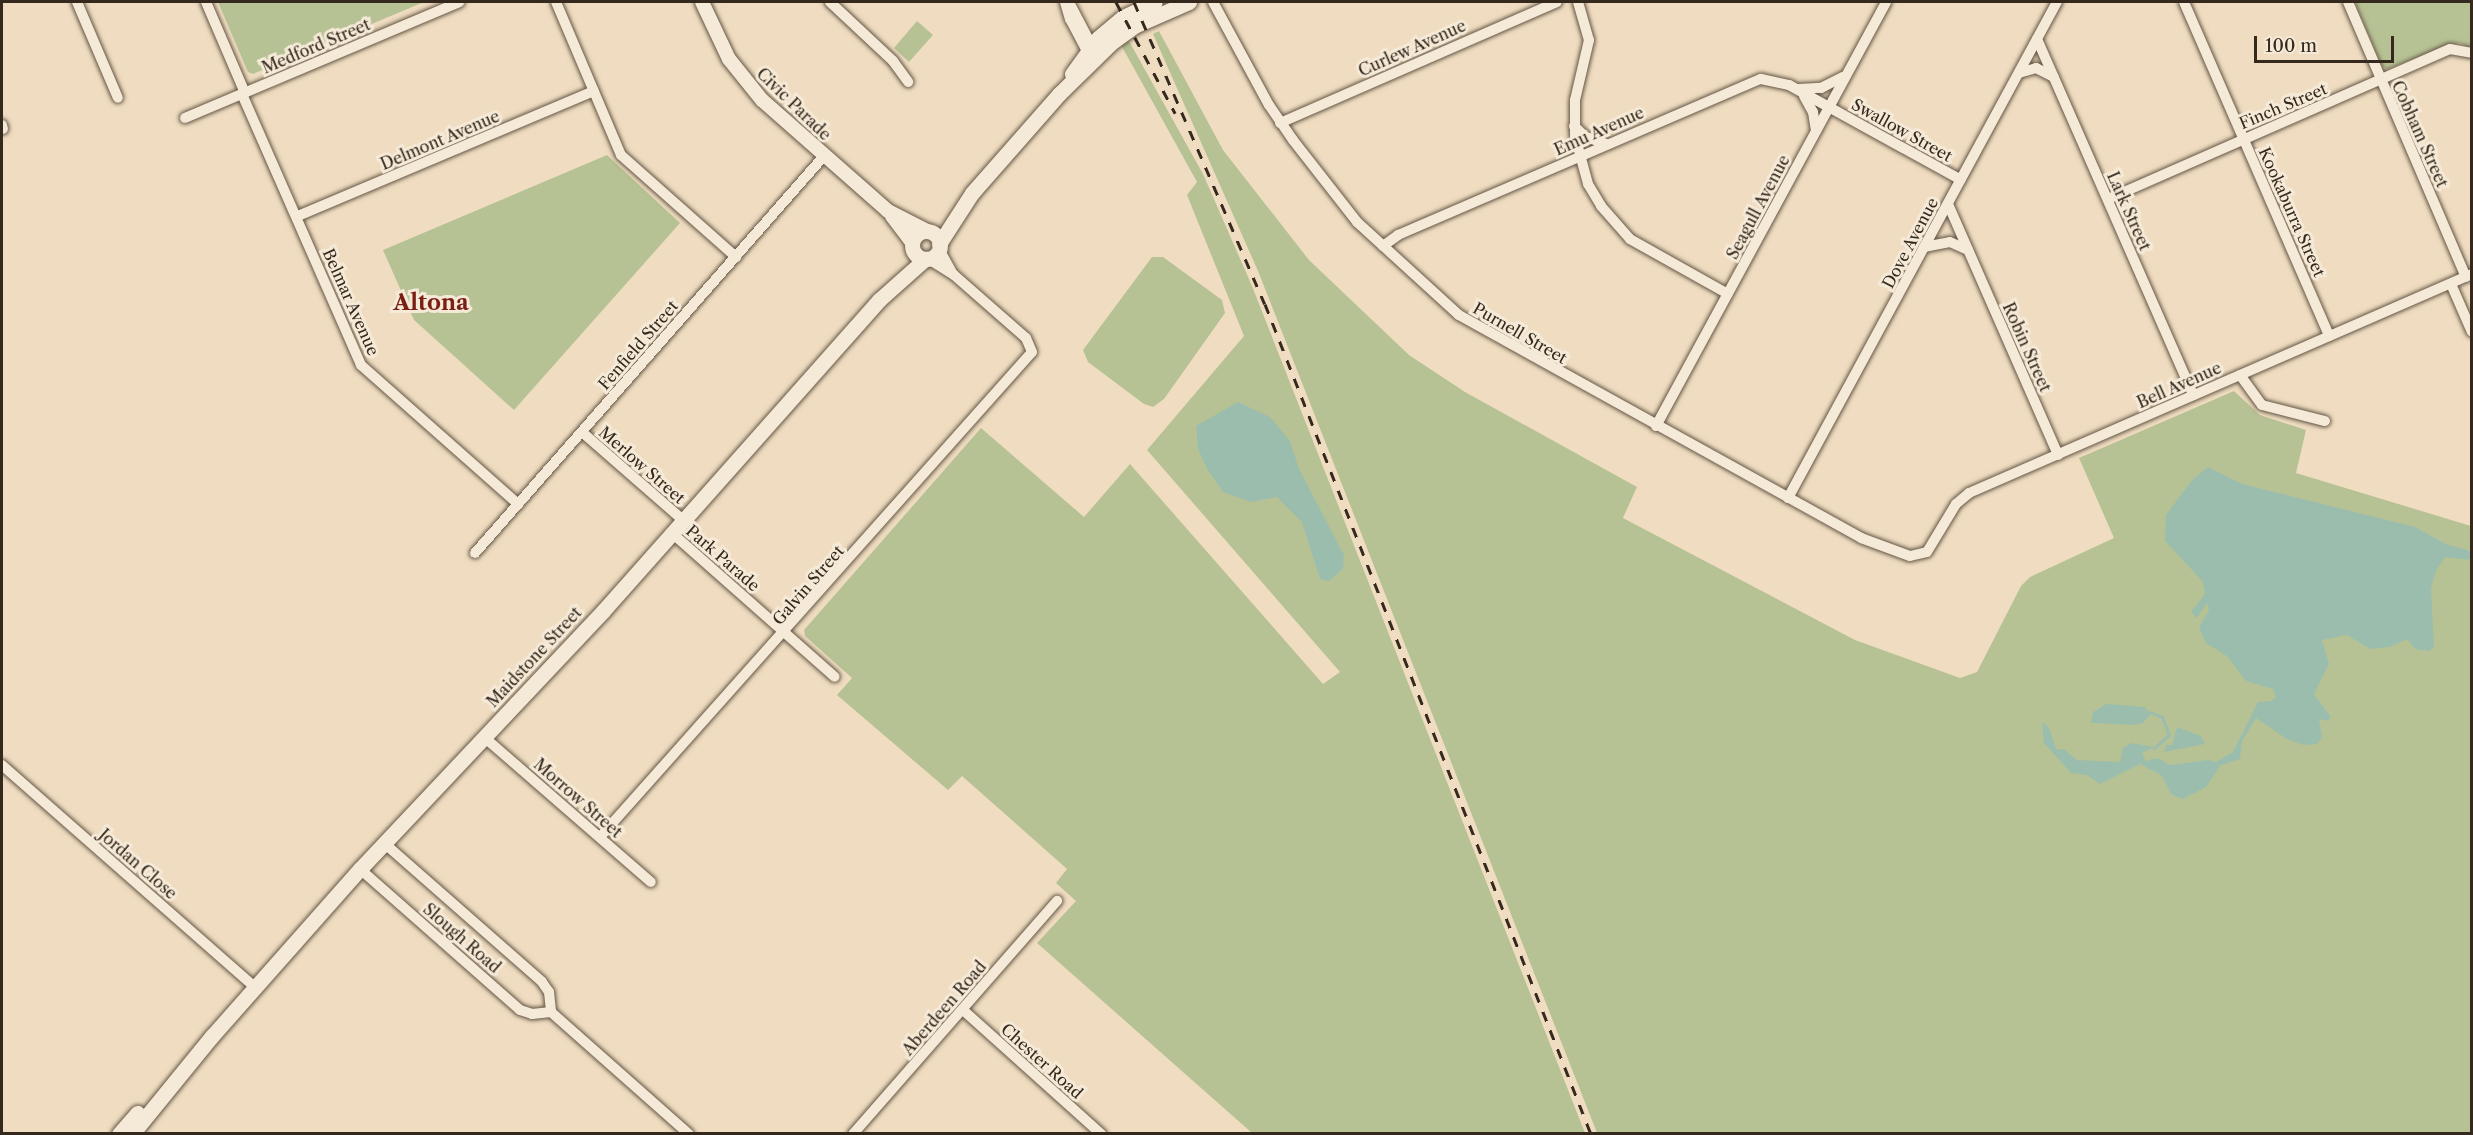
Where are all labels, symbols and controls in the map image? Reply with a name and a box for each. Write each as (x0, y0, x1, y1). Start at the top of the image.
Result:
street label: Medford Street (259, 15, 373, 77)
street label: Curlew Avenue (1355, 15, 1469, 81)
scale bar (2257, 24, 2396, 62)
text: 100 m (2265, 35, 2317, 57)
street label: Civic Parade (753, 64, 835, 144)
street label: Cobham Street (2388, 78, 2452, 190)
street label: Finch Street (2236, 79, 2330, 133)
street label: Swallow Street (1848, 94, 1956, 166)
street label: Emu Avenue (1551, 103, 1647, 159)
street label: Delmont Avenue (377, 106, 503, 174)
street label: Kookaburra Street (2255, 144, 2329, 280)
street label: Seagull Avenue (1722, 151, 1794, 263)
street label: Lark Street (2103, 168, 2155, 254)
street label: Dove Avenue (1878, 194, 1942, 292)
street label: Belmar Avenue (319, 245, 383, 359)
district label: Altona (393, 290, 469, 316)
street label: Fenfield Street (594, 296, 682, 394)
street label: Purnell Street (1470, 298, 1570, 368)
street label: Robin Street (1999, 299, 2055, 395)
street label: Bell Avenue (2134, 358, 2224, 412)
street label: Merlow Street (595, 422, 689, 508)
street label: Park Parade (682, 521, 764, 595)
street label: Galvin Street (768, 541, 848, 629)
street label: Maidstone Street (483, 603, 585, 711)
street label: Morrow Street (530, 754, 626, 842)
street label: Jordan Close (95, 825, 181, 903)
street label: Slough Road (419, 899, 505, 977)
street label: Aberdeen Road (898, 957, 990, 1059)
street label: Chester Road (997, 1019, 1087, 1103)

